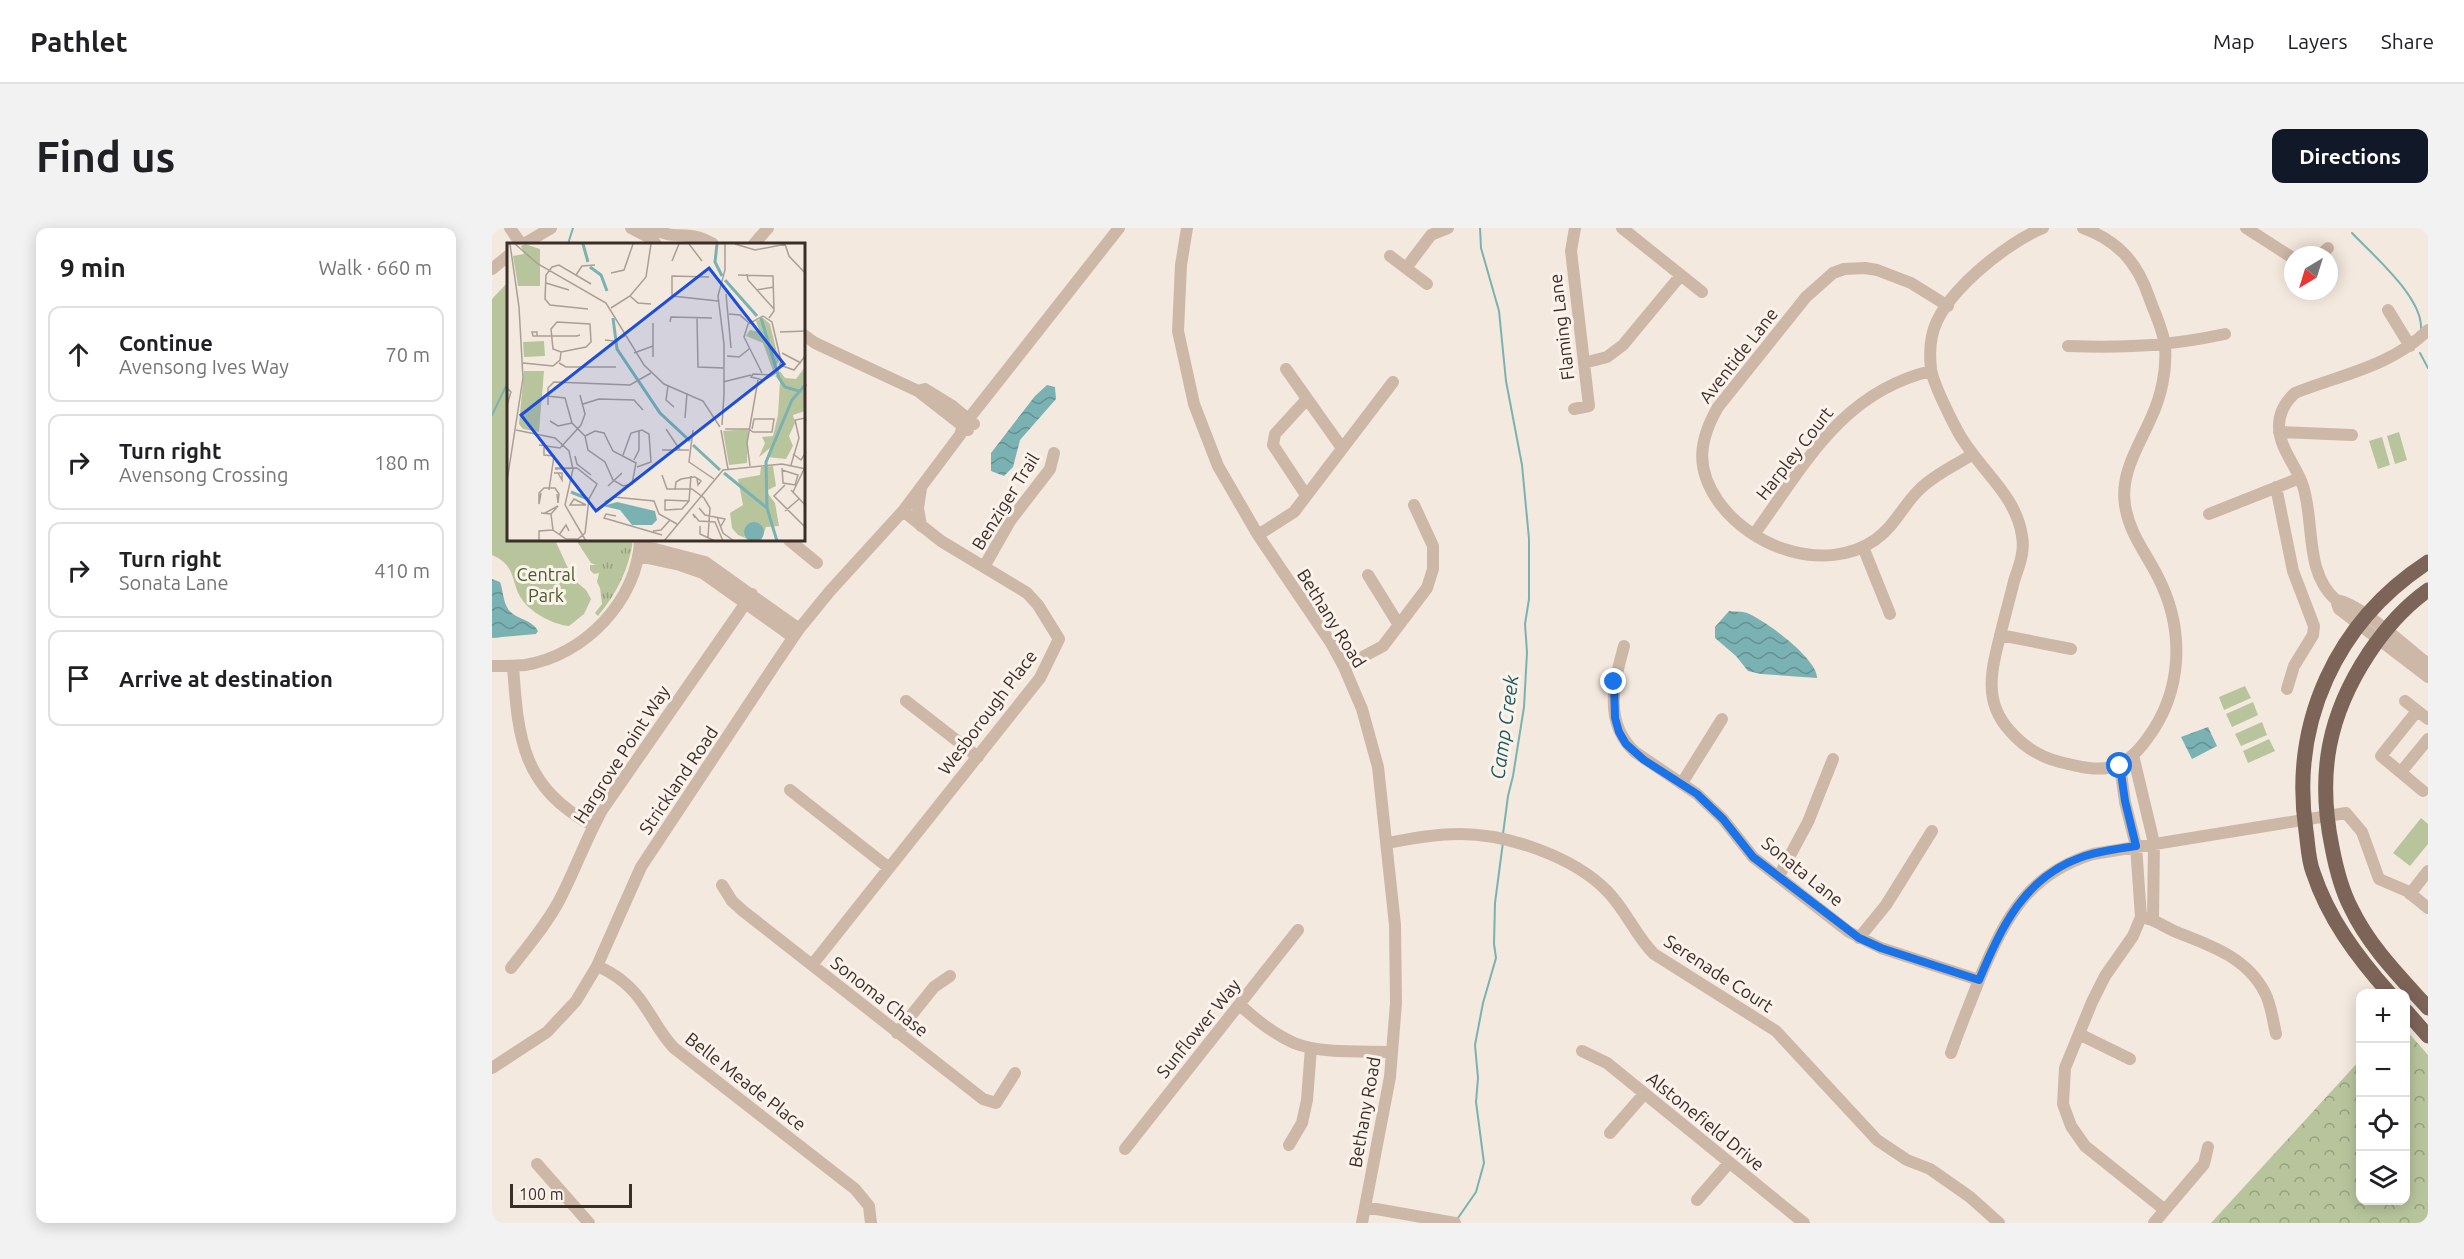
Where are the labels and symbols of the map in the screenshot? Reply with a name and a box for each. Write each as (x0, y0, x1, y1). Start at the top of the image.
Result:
inset map (507, 243, 806, 542)
north arrow (2284, 246, 2338, 300)
street label: Flaming Lane (1545, 273, 1577, 381)
street label: Aventide Lane (1695, 303, 1781, 407)
street label: Harpley Court (1752, 403, 1836, 503)
street label: Benziger Trail (967, 449, 1043, 553)
park label: Central Park (516, 564, 576, 605)
street label: Bethany Road (1294, 565, 1370, 671)
street label: Wesborough Place (934, 646, 1040, 778)
route end (1600, 668, 1626, 694)
water label: Camp Creek (1485, 673, 1523, 781)
street label: Hargrove Point Way (569, 681, 673, 827)
street label: Strickland Road (635, 722, 721, 838)
route start (2106, 752, 2132, 778)
street label: Sonata Lane (1758, 832, 1848, 910)
street label: Serenade Court (1661, 930, 1777, 1016)
street label: Sonoma Chase (827, 952, 933, 1040)
street label: Sunflower Way (1152, 974, 1244, 1081)
street label: Belle Meade Place (682, 1028, 810, 1134)
street label: Bethany Road (1344, 1055, 1384, 1169)
street label: Alstonefield Drive (1643, 1068, 1769, 1174)
scale bar (510, 1181, 632, 1208)

